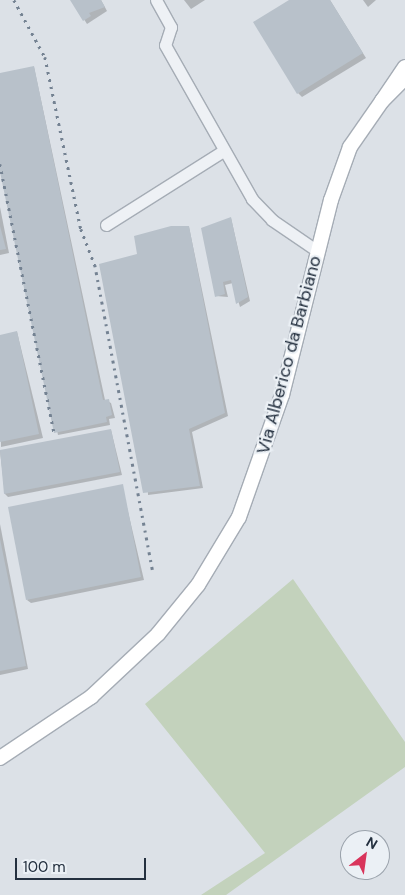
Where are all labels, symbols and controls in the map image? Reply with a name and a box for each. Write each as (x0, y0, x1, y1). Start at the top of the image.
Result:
street label: Via Alberico da Barbiano (252, 253, 326, 457)
north arrow (340, 830, 390, 880)
text: N (363, 833, 381, 853)
scale bar (18, 848, 149, 880)
text: 100 m (23, 857, 66, 877)

